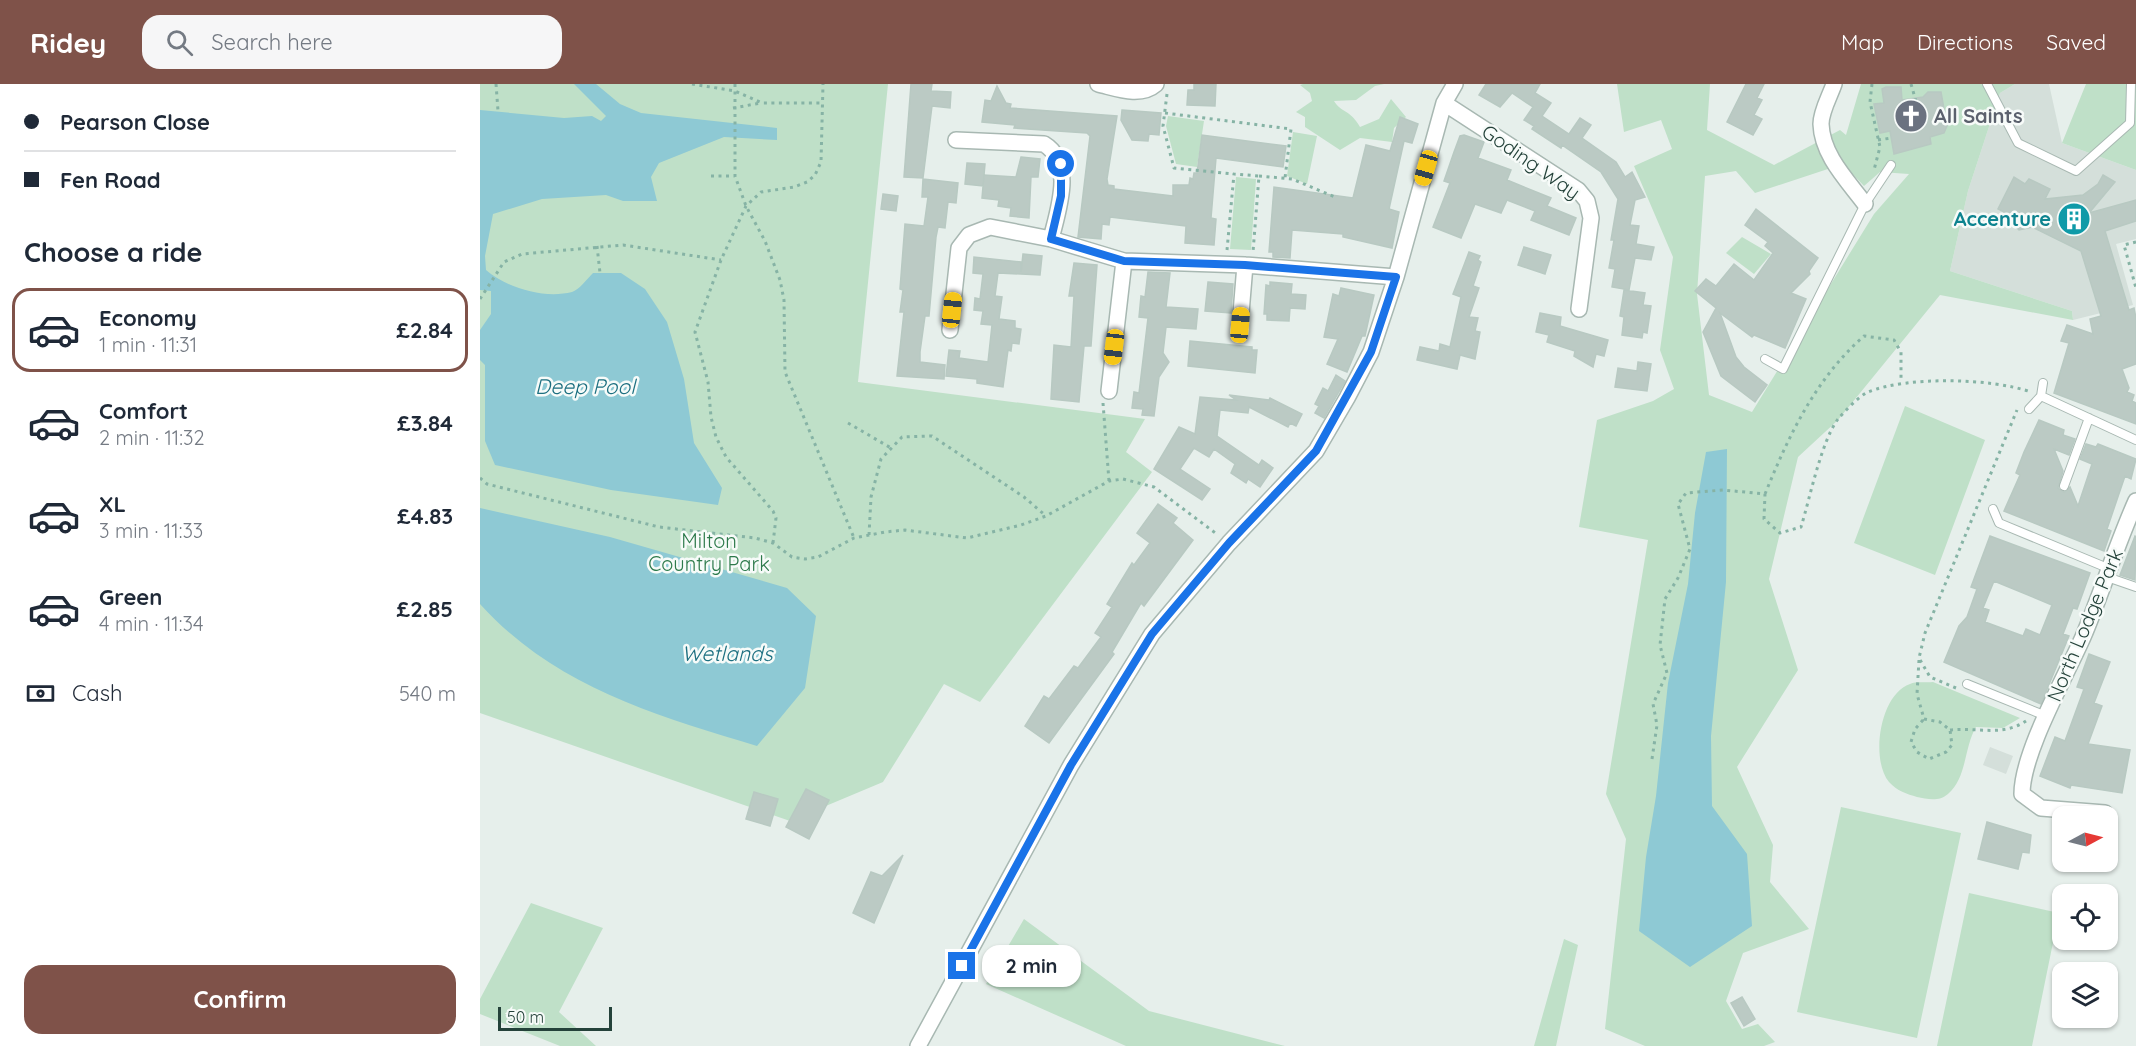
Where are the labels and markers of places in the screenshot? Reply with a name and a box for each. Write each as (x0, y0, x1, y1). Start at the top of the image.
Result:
church icon: All Saints (1893, 98, 1929, 134)
place label: All Saints (1934, 103, 2023, 128)
building icon: Accenture (2056, 201, 2092, 237)
place label: Accenture (1954, 206, 2051, 231)

